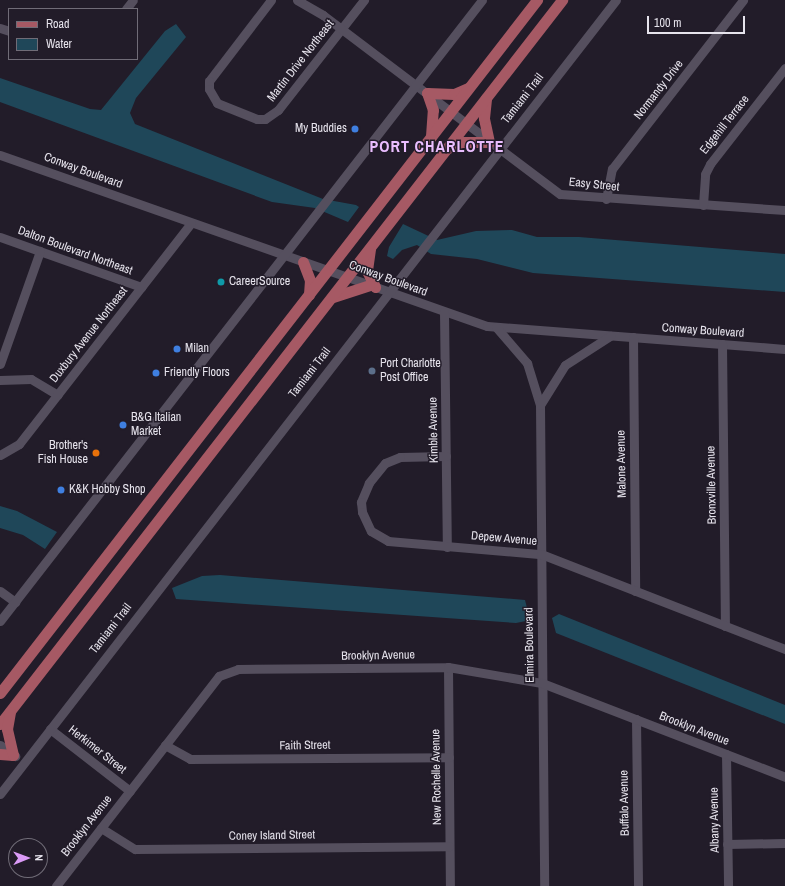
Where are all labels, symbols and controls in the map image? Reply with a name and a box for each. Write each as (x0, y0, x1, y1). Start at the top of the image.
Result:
legend (8, 8, 138, 60)
scale bar (649, 8, 747, 34)
text: 100 m (654, 15, 681, 31)
text: Road (46, 16, 70, 32)
street label: Martin Drive Northeast (265, 17, 337, 105)
text: Water (46, 36, 72, 52)
street label: Normandy Drive (631, 57, 687, 123)
street label: Tamiami Trail (499, 71, 547, 127)
street label: Edgehill Terrace (697, 93, 753, 157)
place label: My Buddies (295, 122, 347, 136)
marker: My Buddies (350, 124, 360, 134)
district label: PORT CHARLOTTE (370, 136, 504, 156)
street label: Conway Boulevard (42, 150, 124, 192)
street label: Easy Street (568, 175, 620, 195)
street label: Dalton Boulevard Northeast (16, 224, 134, 278)
street label: Conway Boulevard (347, 258, 429, 300)
place label: CareerSource (229, 275, 290, 289)
marker: CareerSource (216, 277, 226, 287)
street label: Duxbury Avenue Northeast (47, 284, 131, 386)
street label: Conway Boulevard (661, 321, 745, 341)
place label: Milan (185, 342, 209, 356)
marker: Milan (172, 344, 182, 354)
street label: Tamiami Trail (286, 345, 334, 401)
place label: Port Charlotte Post Office (380, 357, 441, 385)
place label: Friendly Floors (164, 366, 230, 380)
marker: Port Charlotte Post Office (367, 366, 377, 376)
marker: Friendly Floors (151, 368, 161, 378)
street label: Kimble Avenue (426, 397, 442, 463)
place label: B&G Italian Market (131, 411, 181, 439)
marker: B&G Italian Market (118, 420, 128, 430)
street label: Malone Avenue (614, 430, 630, 498)
place label: Brother's Fish House (38, 439, 88, 467)
street label: Bronxville Avenue (704, 445, 720, 525)
marker: Brother's Fish House (91, 448, 101, 458)
place label: K&K Hobby Shop (69, 483, 146, 497)
marker: K&K Hobby Shop (56, 485, 66, 495)
street label: Depew Avenue (470, 529, 538, 549)
street label: Tamiami Trail (87, 601, 135, 657)
street label: Elmira Boulevard (522, 607, 538, 683)
street label: Brooklyn Avenue (341, 648, 415, 664)
street label: Brooklyn Avenue (657, 709, 731, 749)
street label: Herkimer Street (65, 723, 129, 777)
street label: New Rochelle Avenue (429, 729, 445, 825)
street label: Faith Street (279, 738, 331, 754)
street label: Buffalo Avenue (617, 770, 633, 836)
street label: Albany Avenue (707, 787, 723, 853)
street label: Brooklyn Avenue (58, 792, 116, 860)
street label: Coney Island Street (229, 828, 315, 844)
north arrow (8, 838, 48, 878)
text: N (32, 854, 46, 861)

